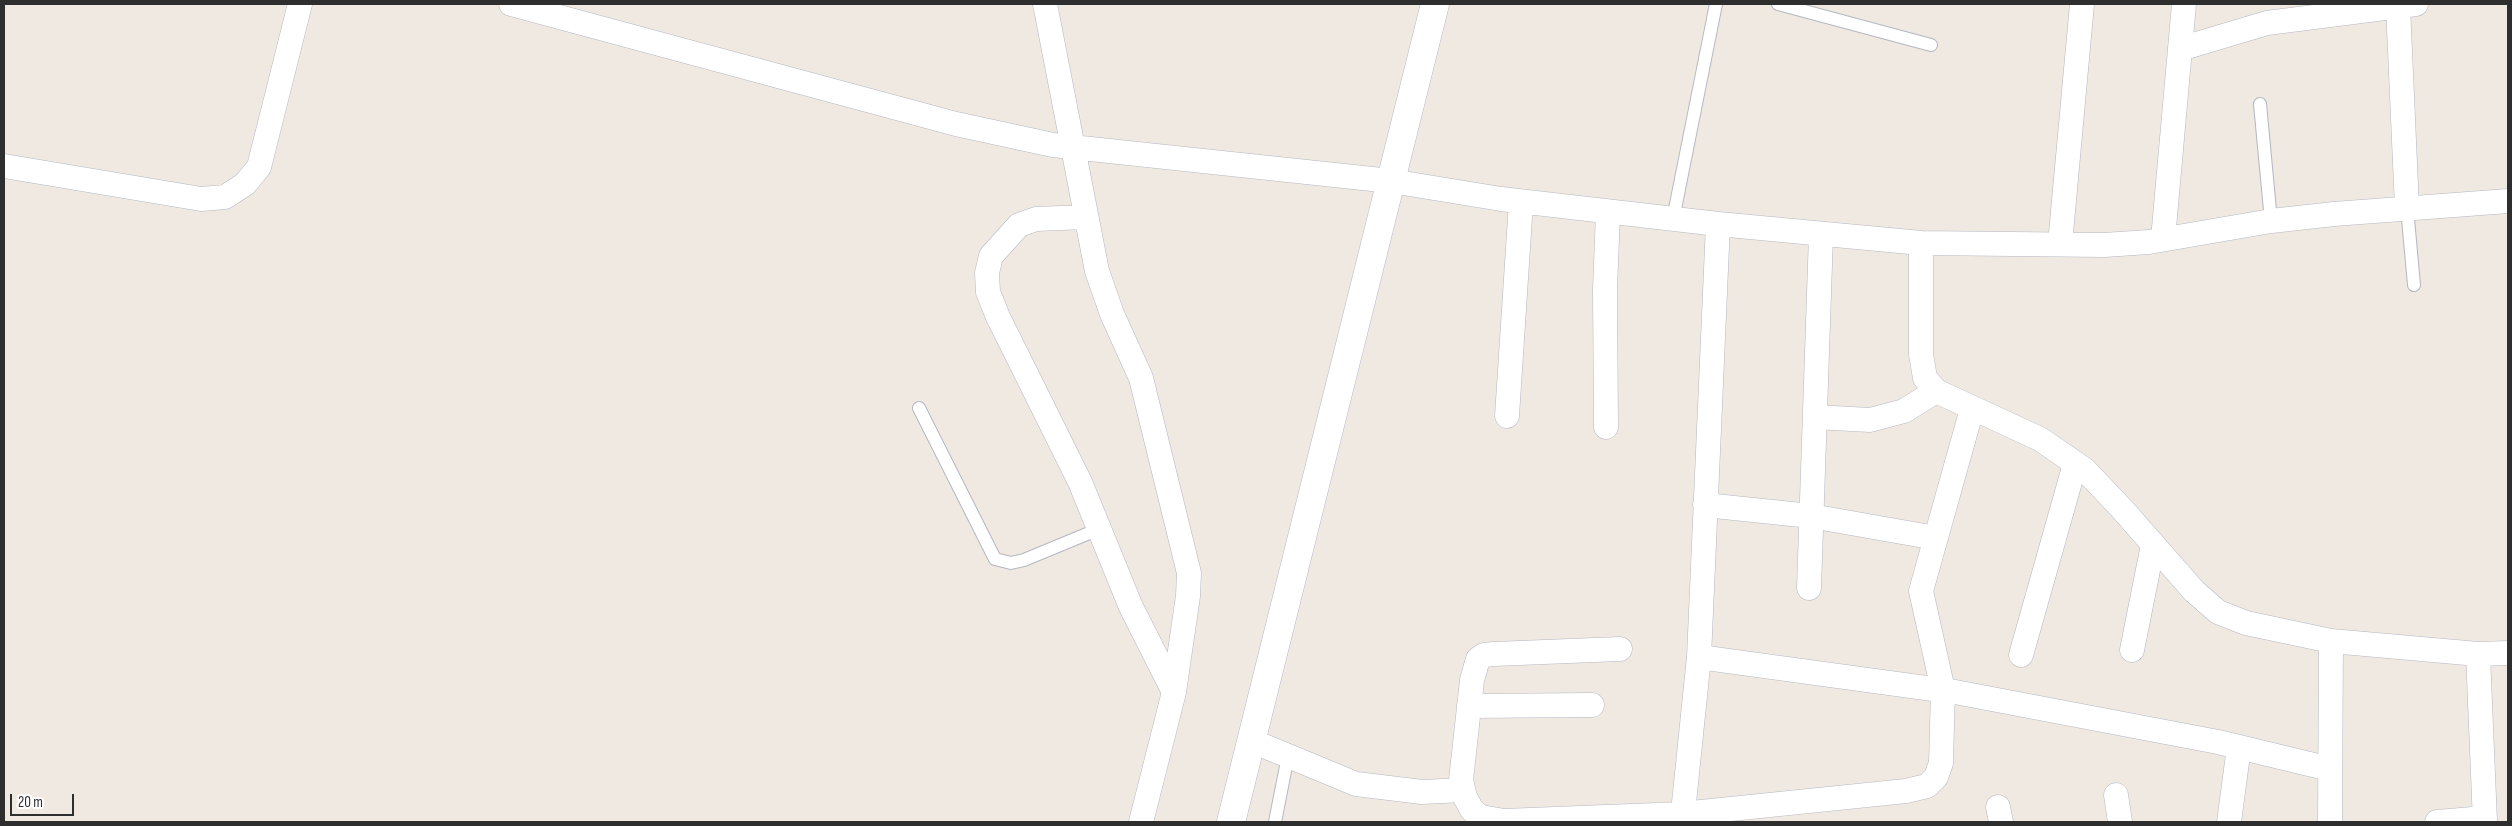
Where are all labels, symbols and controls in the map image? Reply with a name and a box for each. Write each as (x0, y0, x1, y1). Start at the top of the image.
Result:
scale bar (12, 784, 76, 816)
text: 20 m (18, 793, 43, 812)

